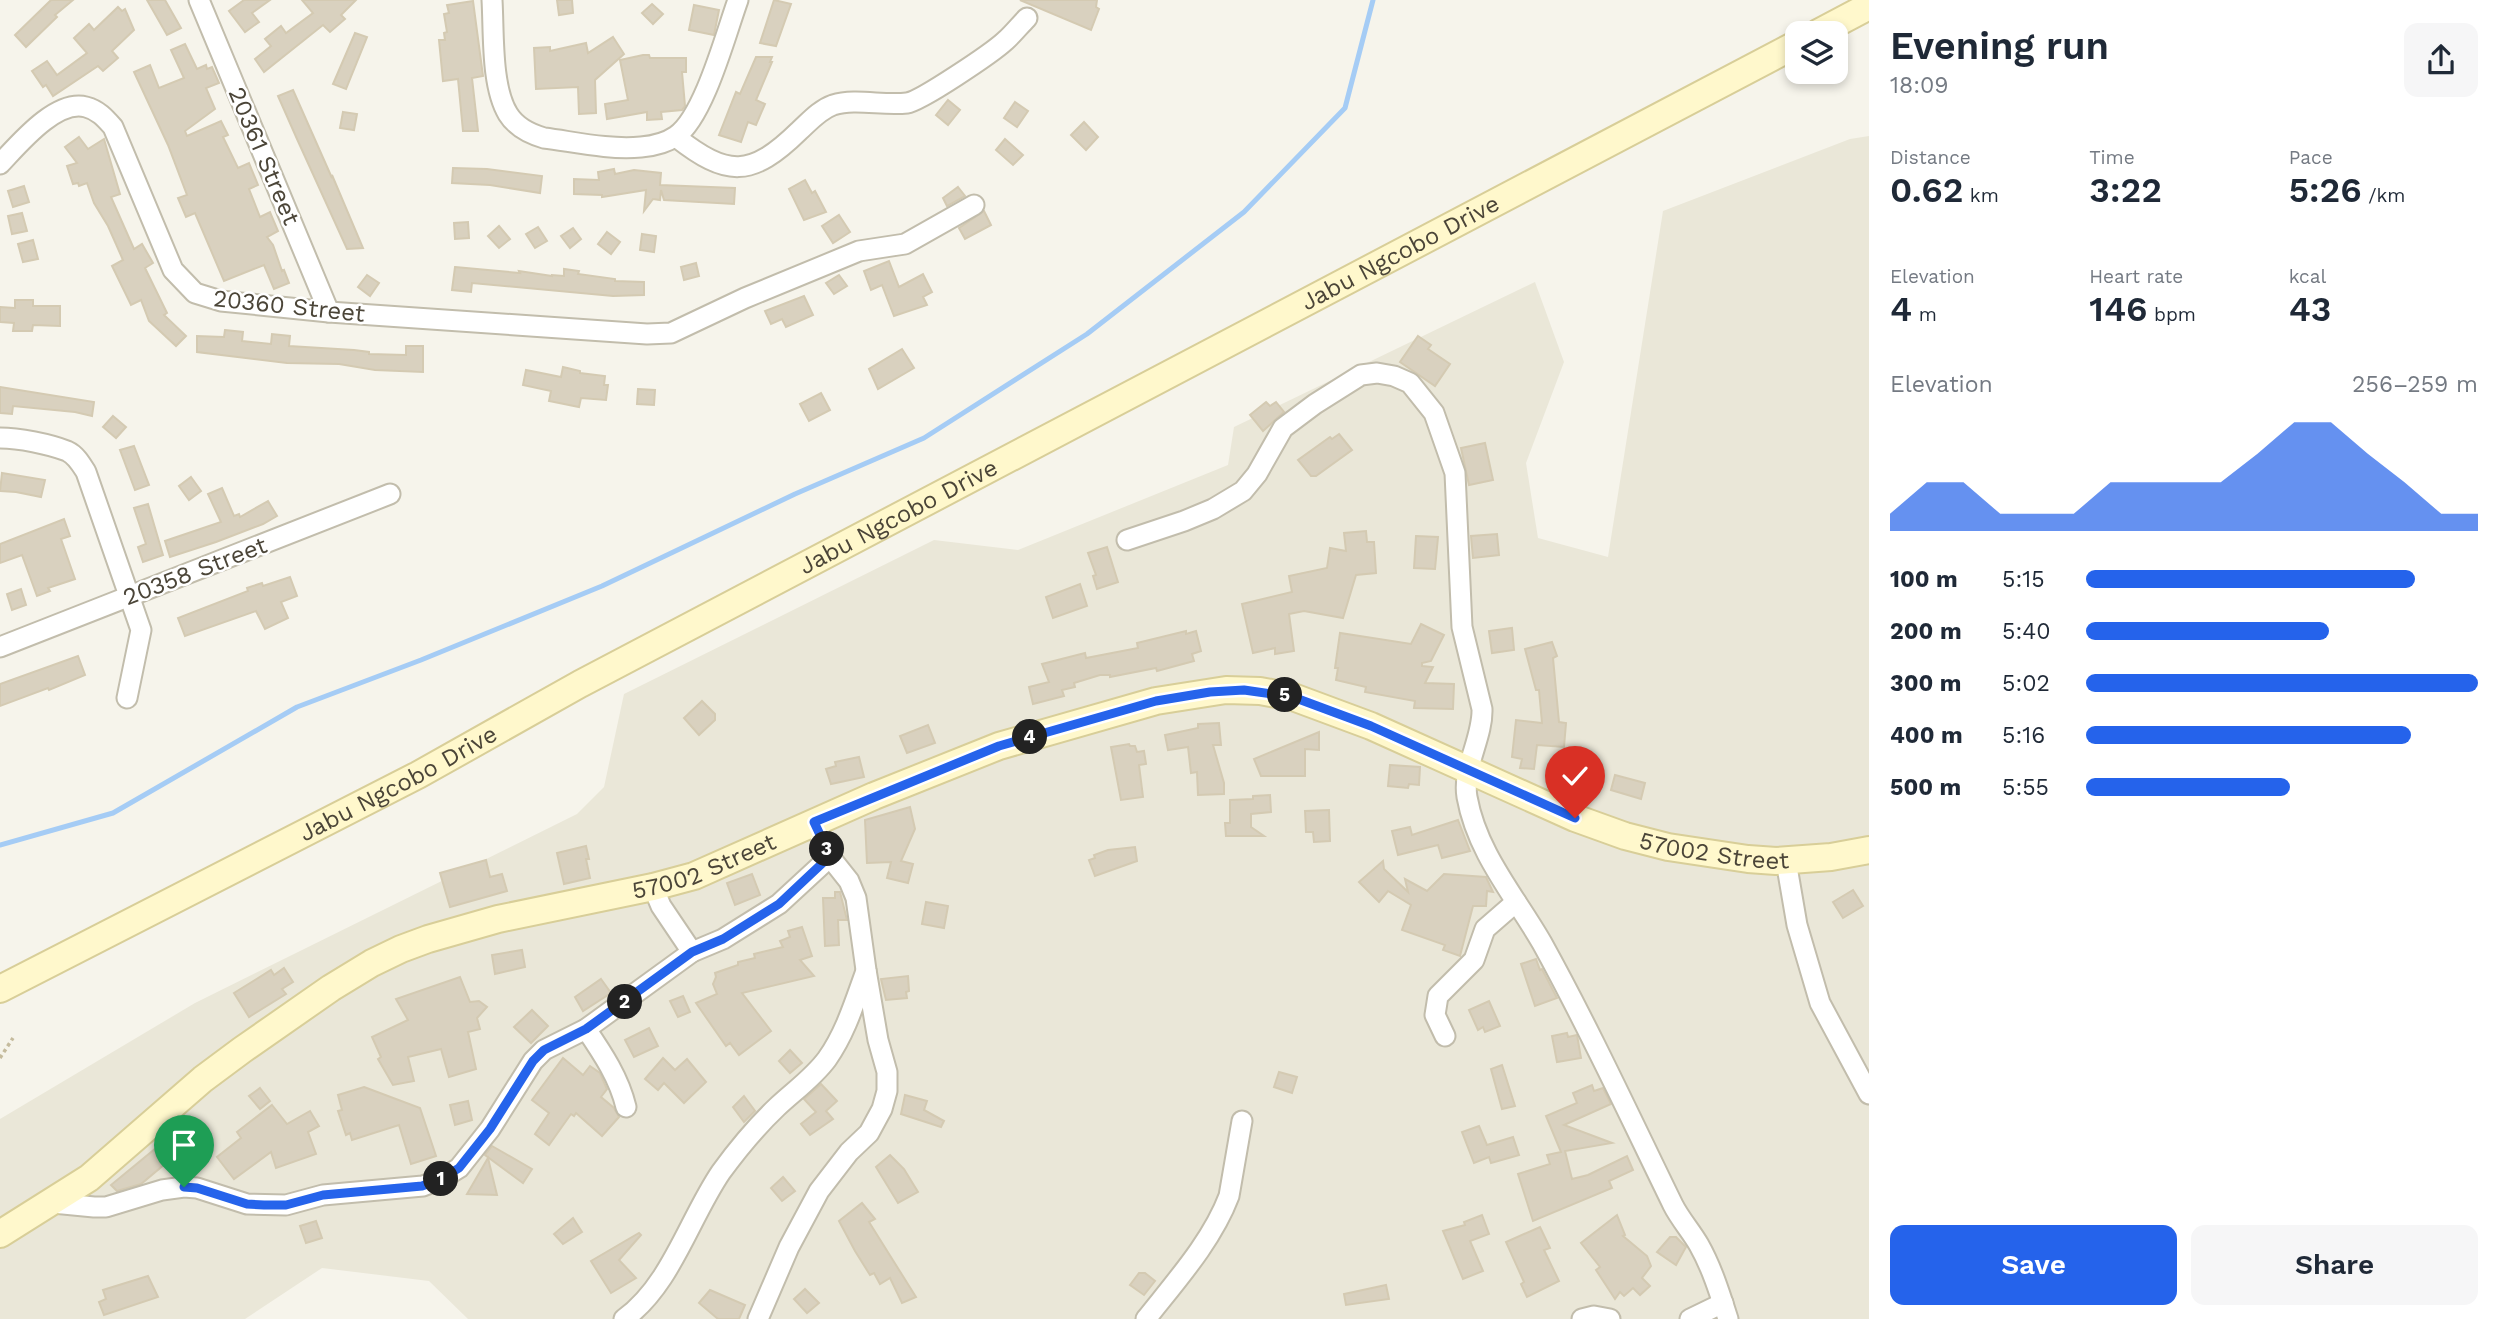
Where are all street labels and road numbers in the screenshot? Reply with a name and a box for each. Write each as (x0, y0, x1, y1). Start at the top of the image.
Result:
street label: 20361 Street (222, 83, 306, 229)
street label: Jabu Ngcobo Drive (1296, 189, 1504, 316)
street label: 20360 Street (212, 284, 366, 328)
street label: Jabu Ngcobo Drive (794, 453, 1002, 580)
street label: 20358 Street (119, 531, 271, 611)
street label: Jabu Ngcobo Drive (294, 719, 502, 847)
street label: 57002 Street (1636, 826, 1790, 875)
street label: 57002 Street (630, 828, 780, 905)

